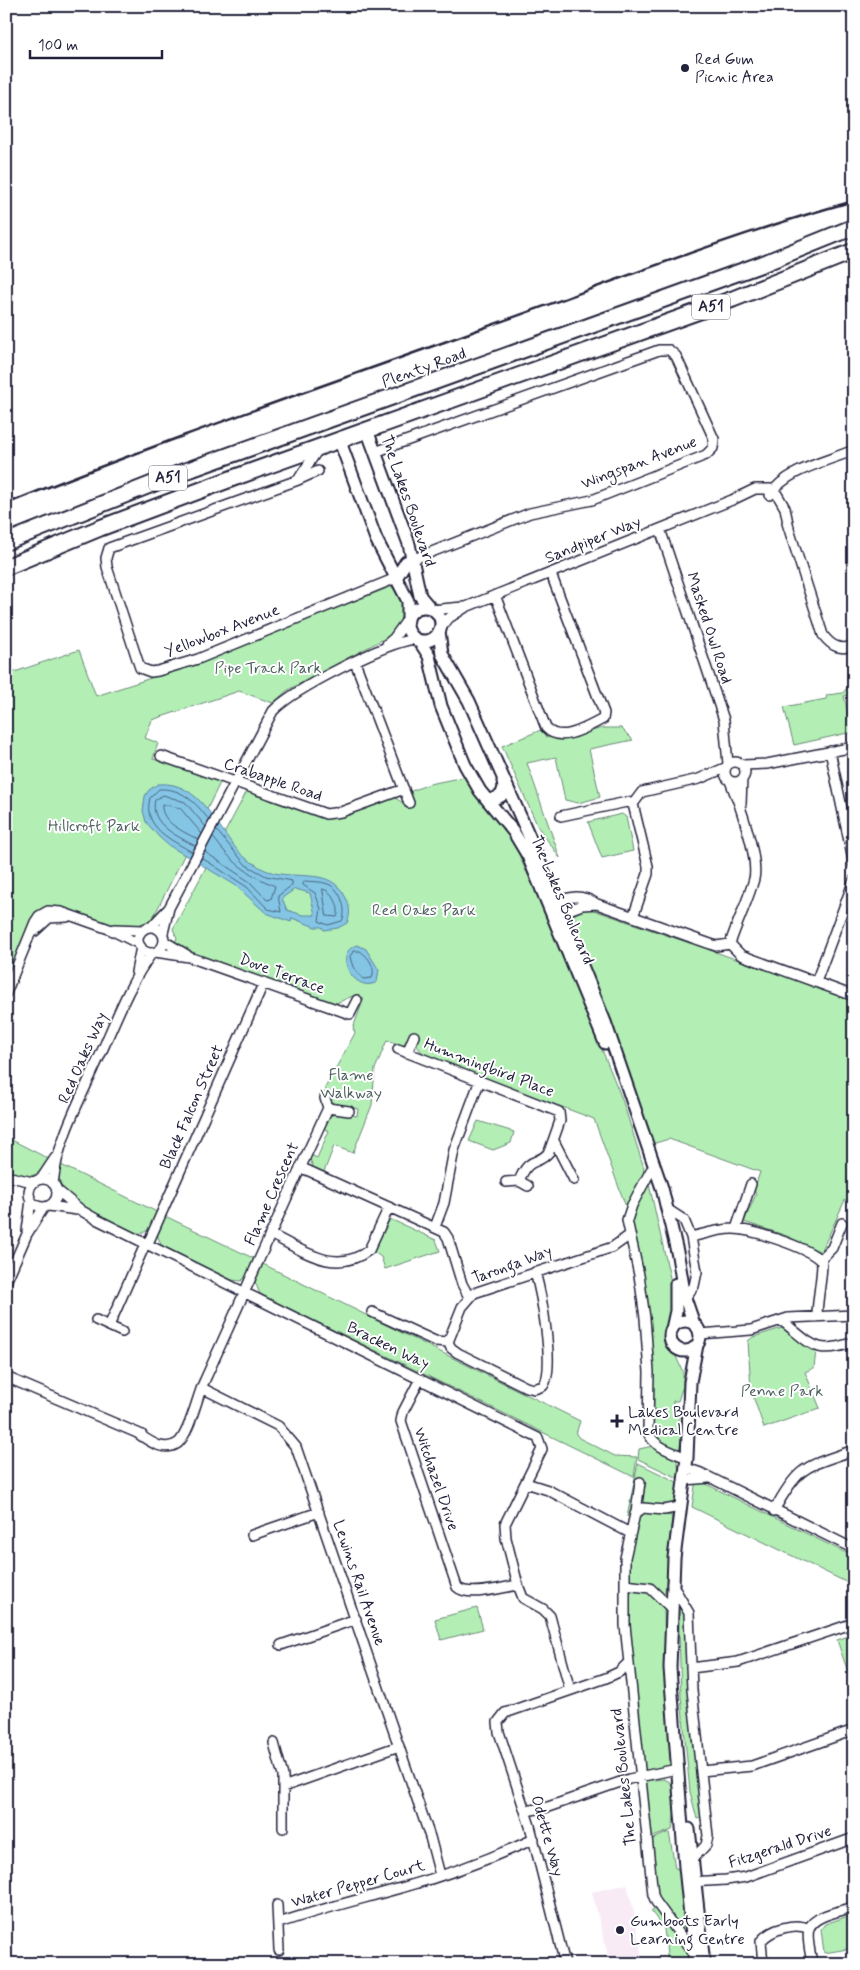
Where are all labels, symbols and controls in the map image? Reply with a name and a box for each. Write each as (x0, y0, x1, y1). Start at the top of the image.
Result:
scale bar (30, 28, 162, 60)
text: 100 m (38, 36, 78, 56)
place label: Red Gum Picnic Area (695, 49, 774, 88)
marker: Red Gum Picnic Area (679, 62, 691, 74)
road number: A51 (692, 294, 730, 320)
street label: Plenty Road (379, 343, 469, 393)
street label: Wingspan Avenue (578, 431, 700, 496)
street label: The Lakes Boulevard (376, 432, 440, 570)
road number: A51 (149, 466, 187, 490)
street label: Sandpiper Way (542, 511, 644, 569)
street label: Masked Owl Road (681, 570, 737, 686)
street label: Yellowbox Avenue (162, 599, 283, 663)
park label: Pipe Track Park (215, 658, 322, 679)
street label: Crabapple Road (221, 753, 325, 807)
park label: Hillcroft Park (48, 816, 140, 837)
street label: The Lakes Boulevard (525, 832, 599, 968)
park label: Red Oaks Park (372, 900, 476, 921)
street label: Dove Terrace (236, 949, 328, 999)
street label: Red Oaks Way (54, 1009, 112, 1107)
street label: Hummingbird Place (420, 1033, 557, 1103)
street label: Black Falcon Street (155, 1041, 229, 1172)
park label: Flame Walkway (320, 1065, 382, 1104)
street label: Flame Crescent (240, 1139, 304, 1249)
street label: Taronga Way (469, 1241, 555, 1290)
street label: Bracken Way (343, 1317, 433, 1375)
park label: Penne Park (741, 1381, 823, 1402)
place label: Lakes Boulevard Medical Centre (628, 1402, 739, 1441)
marker: Lakes Boulevard Medical Centre (610, 1414, 624, 1428)
street label: Witchazel Drive (409, 1425, 463, 1533)
street label: Lewins Rail Avenue (328, 1517, 391, 1649)
street label: The Lakes Boulevard (606, 1707, 642, 1847)
street label: Odette Way (525, 1793, 569, 1879)
street label: Fitzgerald Drive (726, 1820, 834, 1874)
street label: Water Pepper Court (289, 1855, 428, 1913)
place label: Gumboots Early Learning Centre (630, 1911, 745, 1951)
marker: Gumboots Early Learning Centre (614, 1924, 626, 1936)

